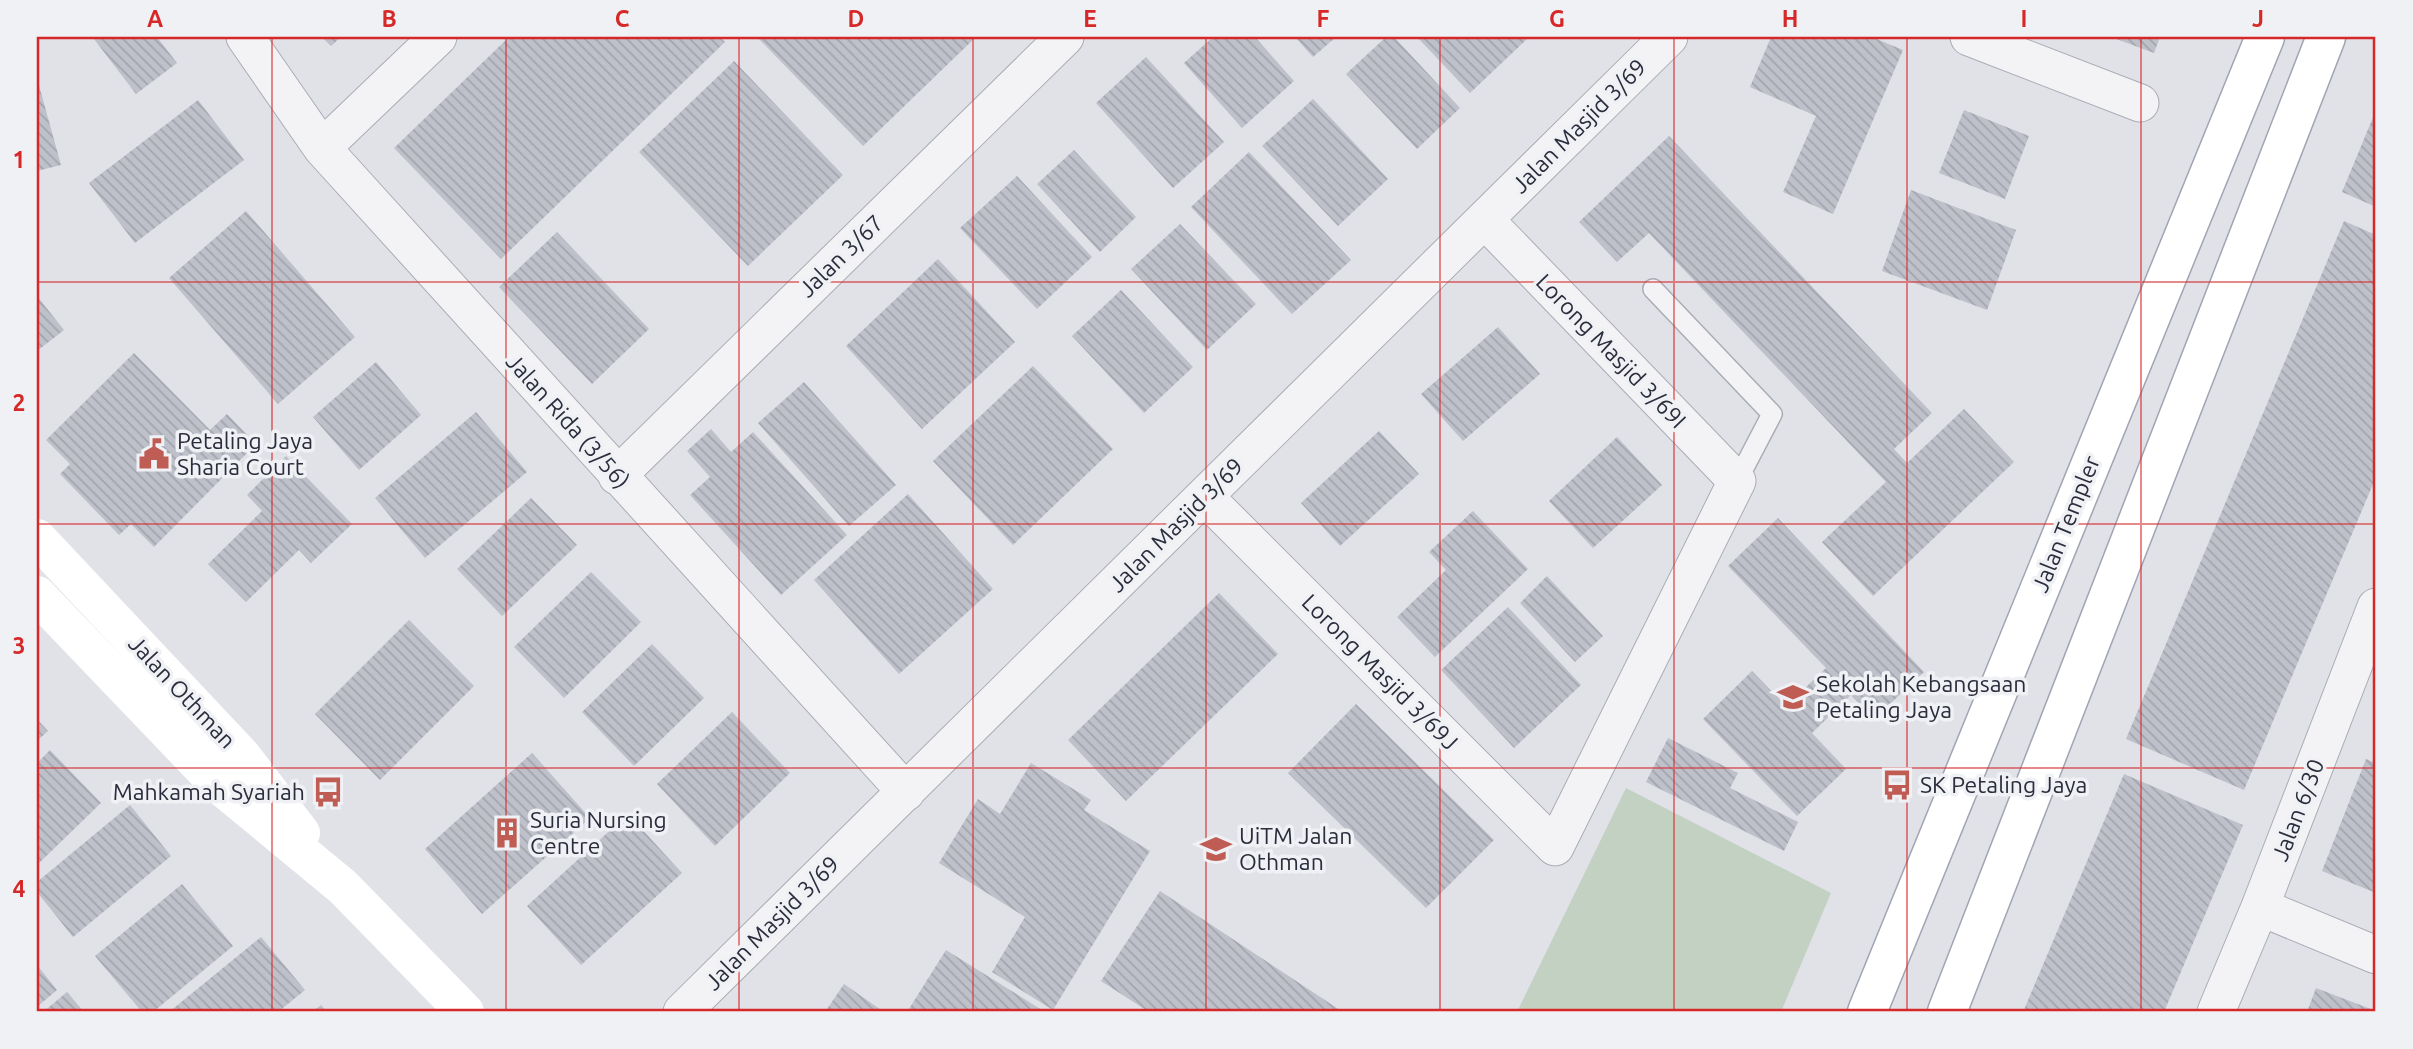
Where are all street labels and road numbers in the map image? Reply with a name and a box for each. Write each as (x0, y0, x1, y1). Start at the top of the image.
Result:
street label: Jalan Masjid 3/69 (1507, 54, 1651, 198)
street label: Jalan 3/67 (794, 210, 888, 302)
street label: Lorong Masjid 3/69I (1532, 269, 1691, 433)
street label: Jalan Rida (3/56) (501, 348, 635, 494)
street label: Jalan Templer (2027, 452, 2104, 596)
street label: Jalan Masjid 3/69 (1104, 453, 1248, 597)
street label: Lorong Masjid 3/69J (1298, 589, 1463, 754)
street label: Jalan Othman (124, 630, 241, 753)
street label: Jalan 6/30 (2267, 755, 2328, 864)
street label: Jalan Masjid 3/69 (700, 851, 844, 995)

